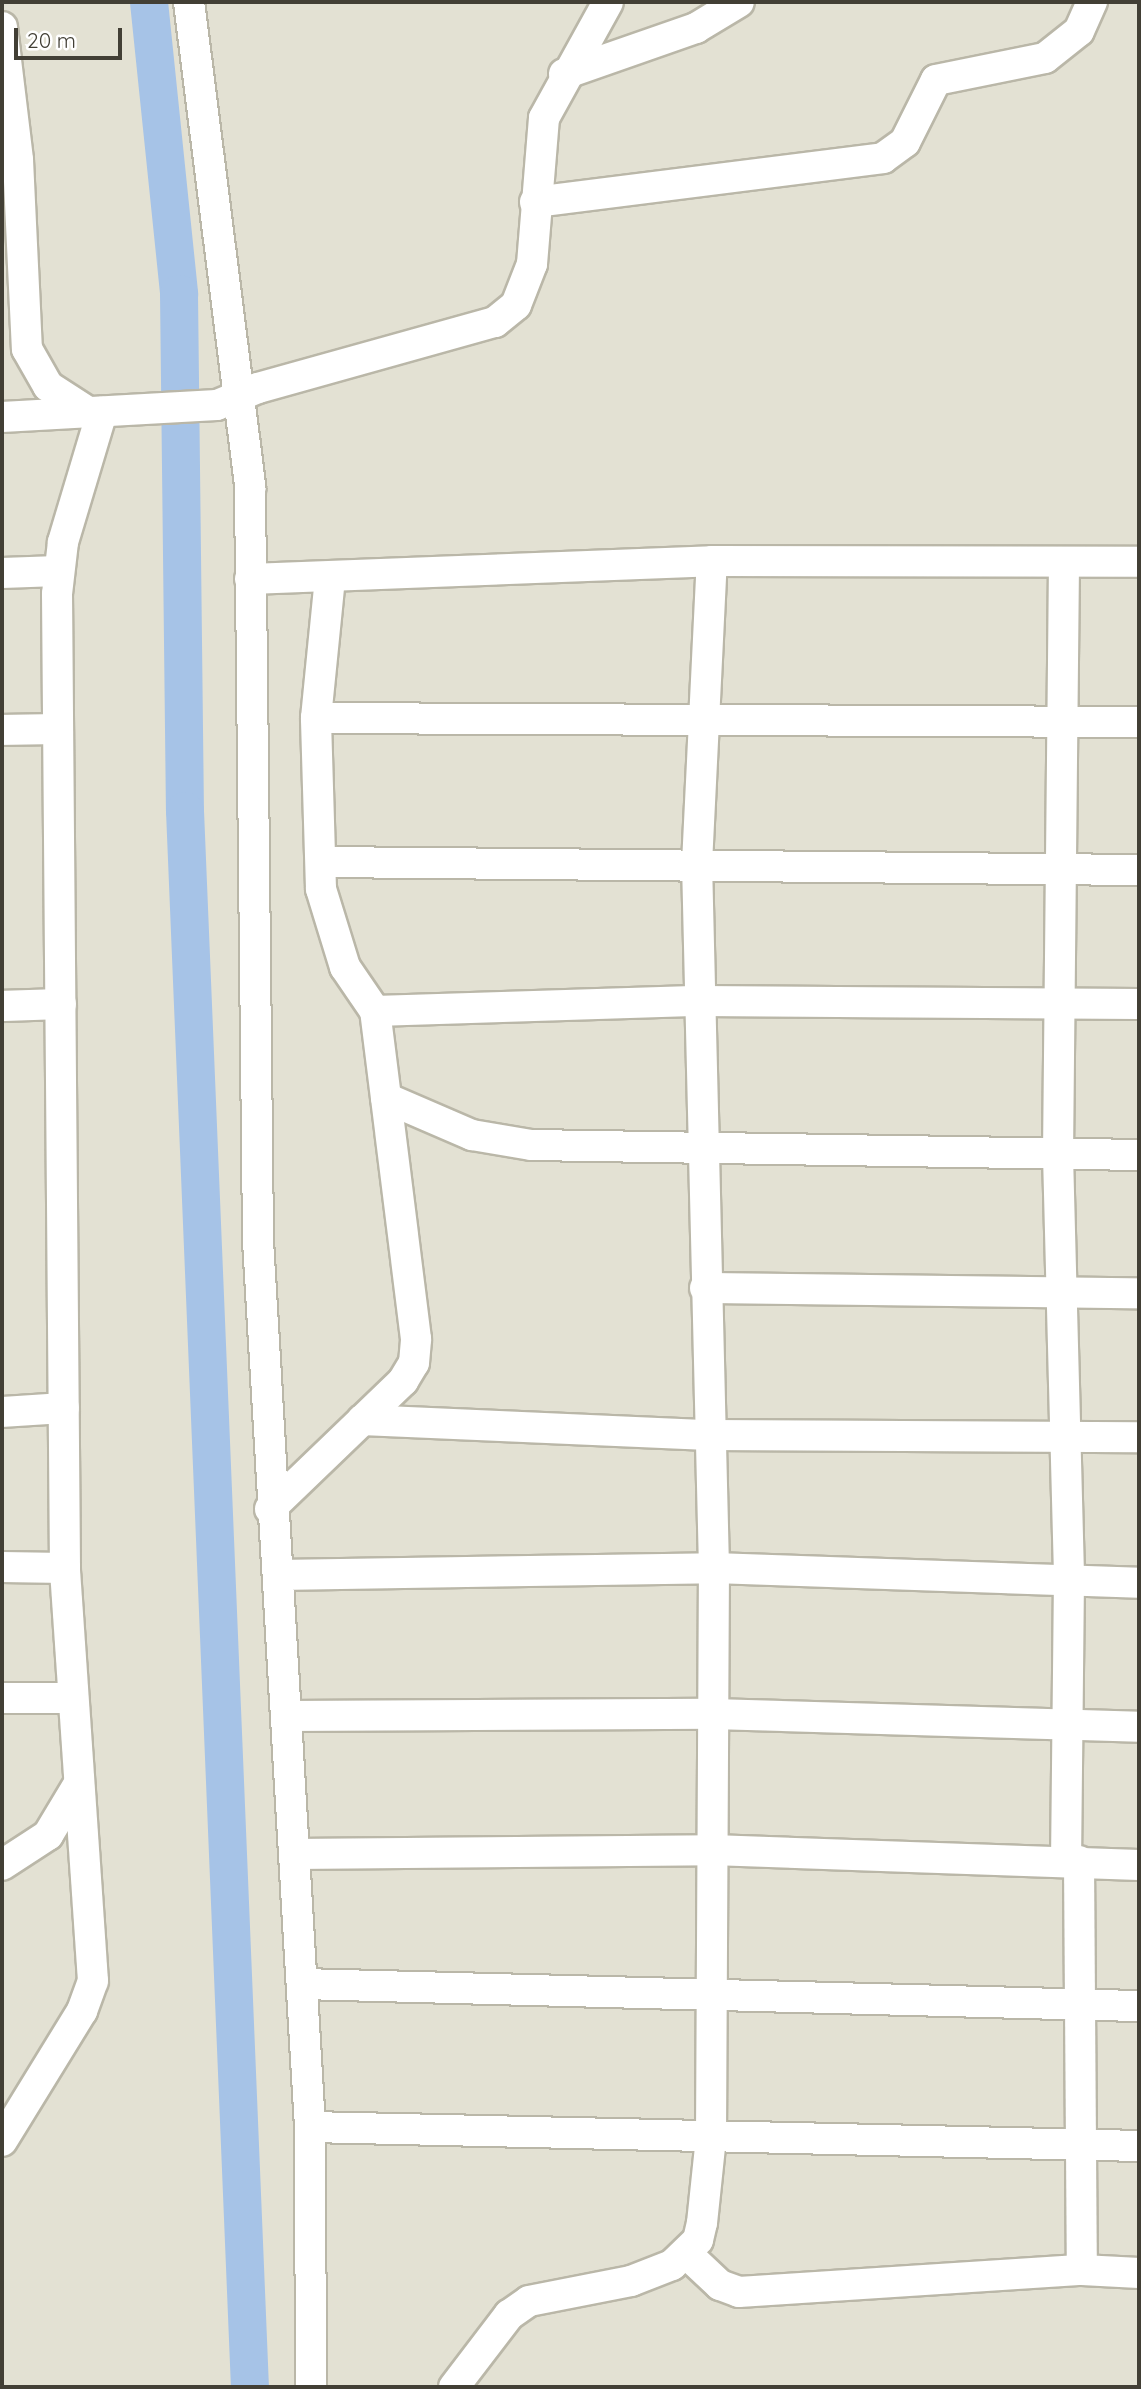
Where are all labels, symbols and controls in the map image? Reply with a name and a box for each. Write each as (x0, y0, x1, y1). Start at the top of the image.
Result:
scale bar (18, 14, 126, 58)
text: 20 m (27, 27, 76, 53)

